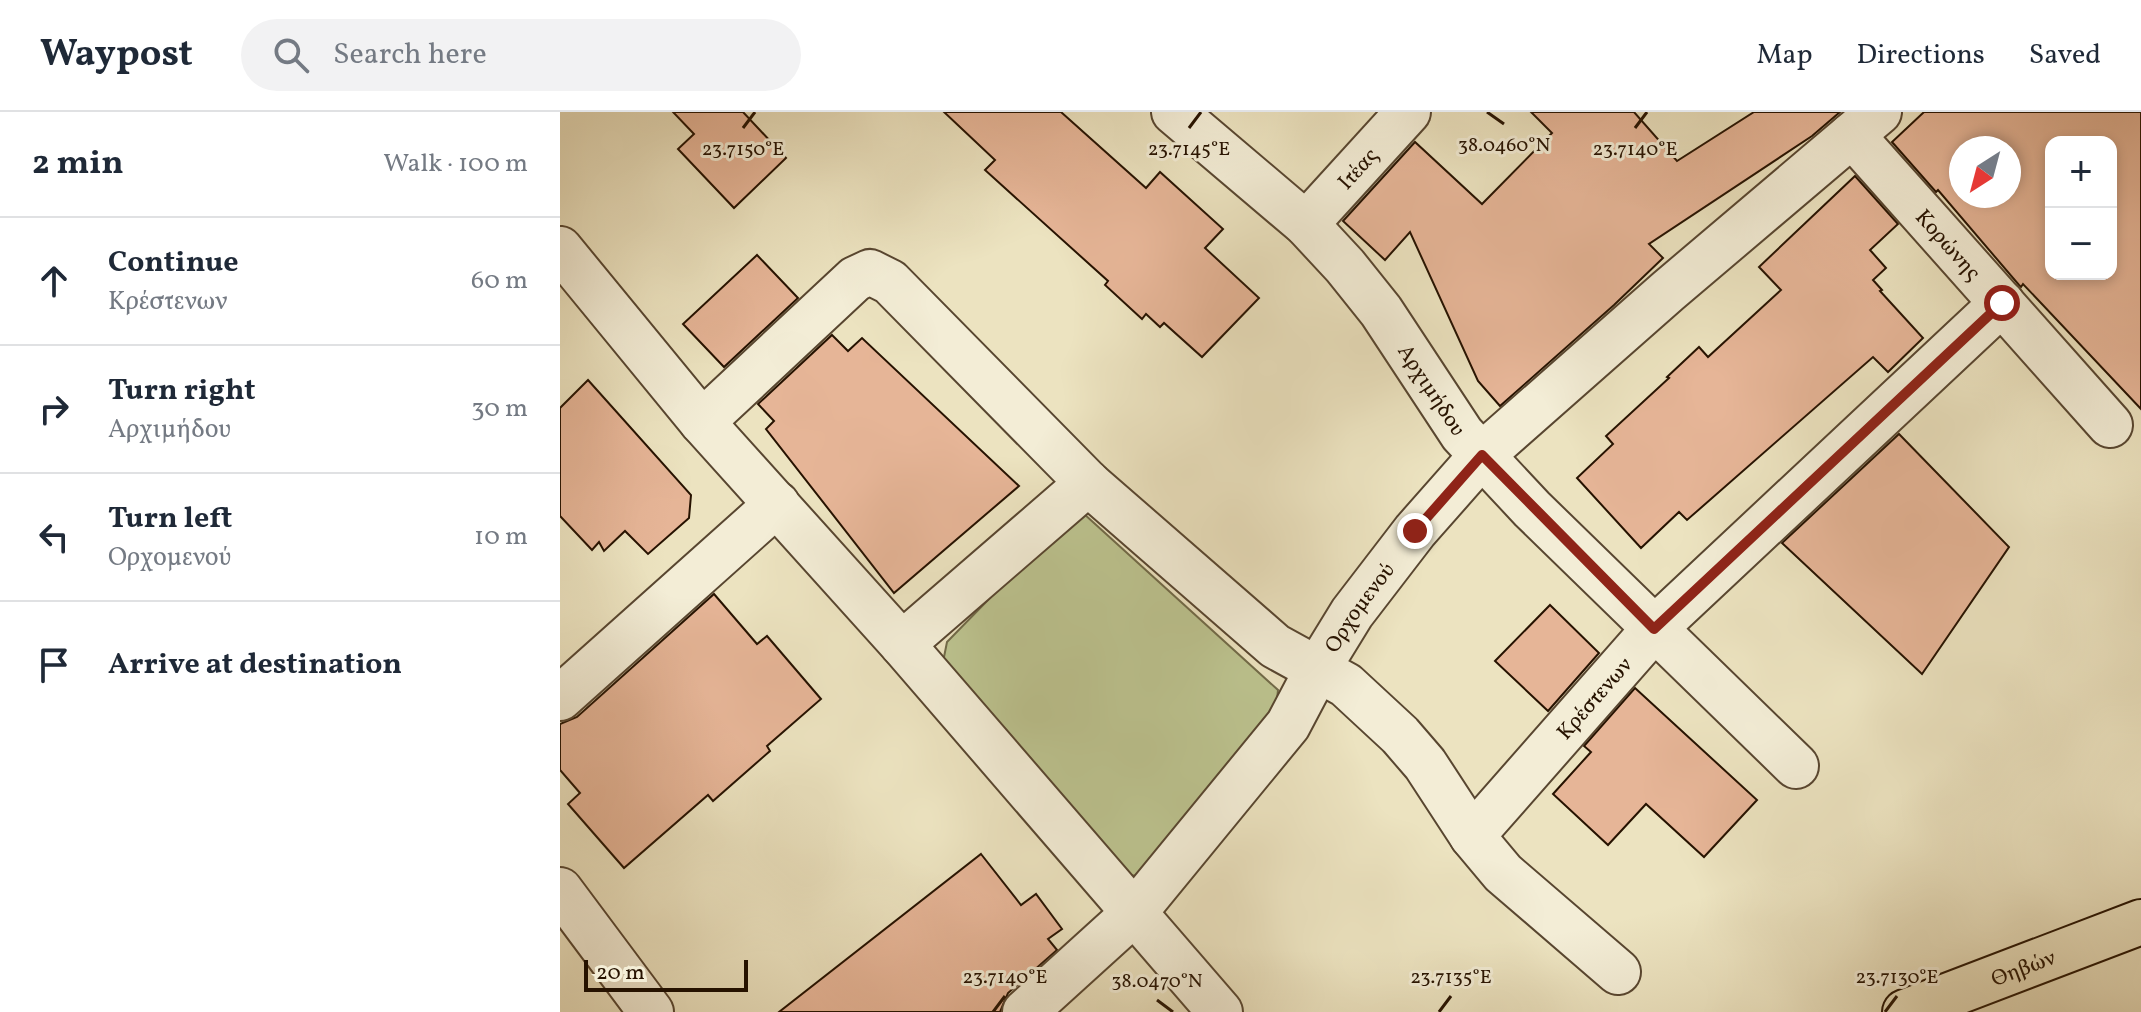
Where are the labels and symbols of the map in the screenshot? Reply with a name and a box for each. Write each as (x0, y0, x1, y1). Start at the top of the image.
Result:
text: 38.0460°N (1458, 132, 1550, 160)
text: 23.7150°E (702, 136, 784, 164)
text: 23.7145°E (1148, 136, 1230, 164)
text: 23.7140°E (1593, 136, 1677, 164)
north arrow (1949, 136, 2021, 208)
street label: Ιτέας (1332, 141, 1386, 197)
street label: Κορώνης (1907, 203, 1987, 288)
route start (1984, 285, 2020, 321)
street label: Αρχιμήδου (1389, 339, 1472, 443)
route end (1397, 513, 1433, 549)
street label: Ορχομενού (1318, 557, 1403, 659)
street label: Κρέστενων (1550, 651, 1641, 748)
street label: Θηβών (1987, 943, 2061, 996)
scale bar (584, 956, 748, 992)
text: 23.7140°E (963, 964, 1047, 992)
text: 23.7135°E (1410, 964, 1492, 992)
text: 23.7130°E (1855, 964, 1939, 992)
text: 38.0470°N (1111, 968, 1203, 996)

